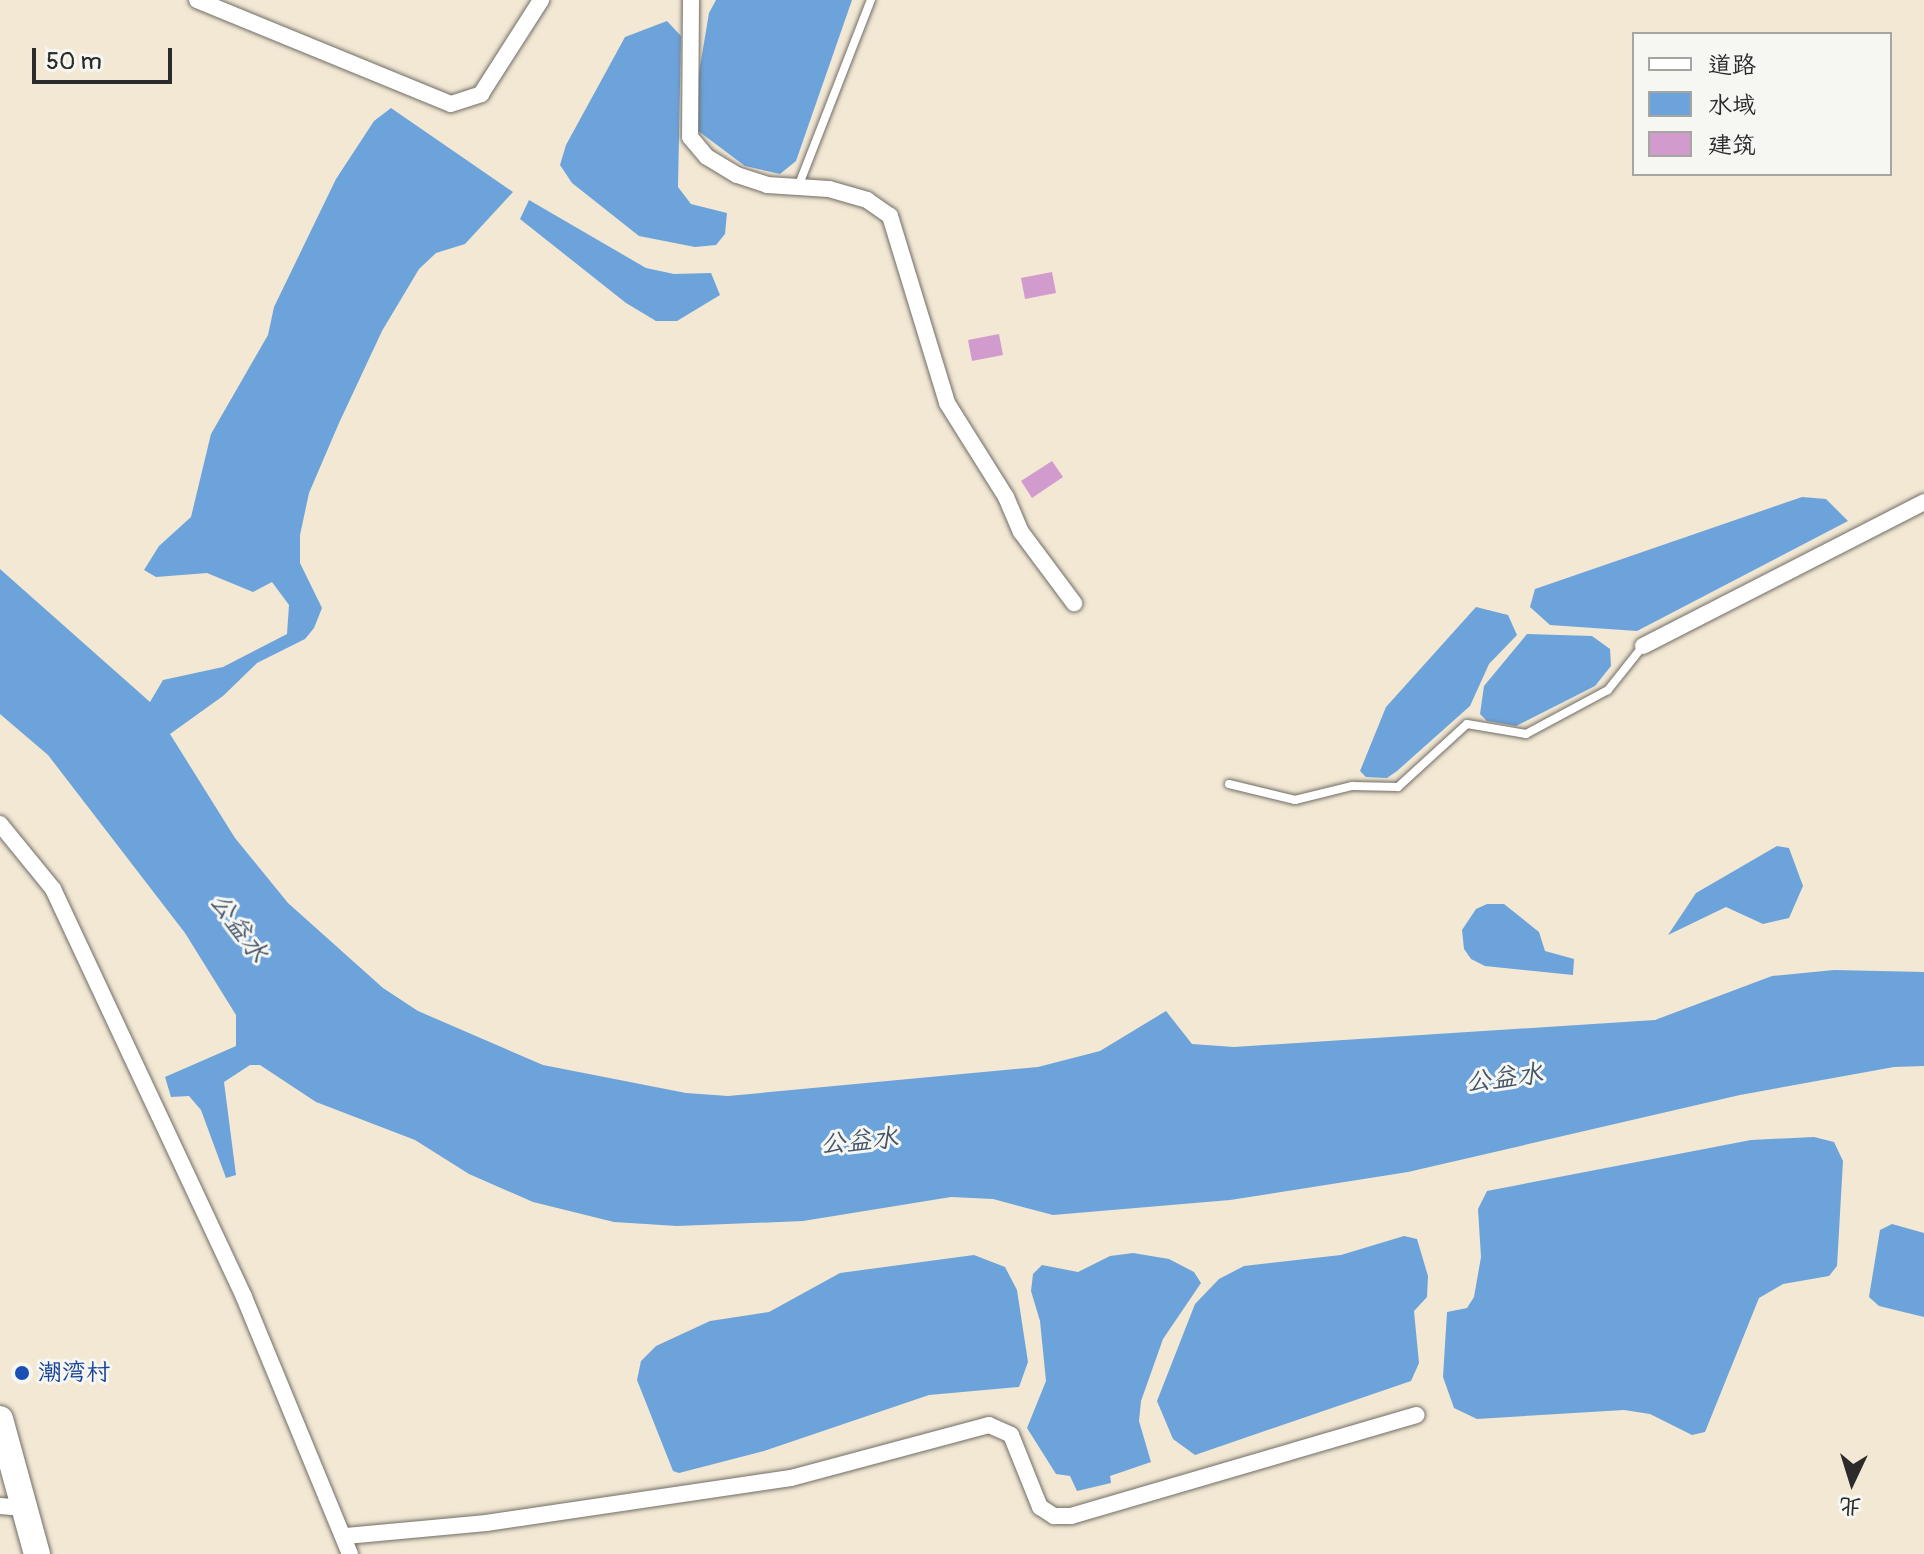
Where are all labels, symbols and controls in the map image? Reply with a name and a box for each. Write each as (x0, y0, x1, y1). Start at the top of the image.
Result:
scale bar (36, 32, 176, 82)
legend (1632, 32, 1892, 176)
text: 50 m (46, 47, 102, 76)
text: 道路 (1708, 51, 1756, 80)
text: 水域 (1708, 91, 1756, 120)
text: 建筑 (1708, 131, 1756, 160)
water label: 公益水 (202, 887, 274, 969)
water label: 公益水 (1463, 1059, 1545, 1099)
water label: 公益水 (819, 1123, 899, 1161)
place label: 潮湾村 (38, 1359, 110, 1387)
marker: 潮湾村 (13, 1364, 31, 1382)
north arrow (1812, 1442, 1892, 1522)
text: 北 (1838, 1491, 1862, 1521)

